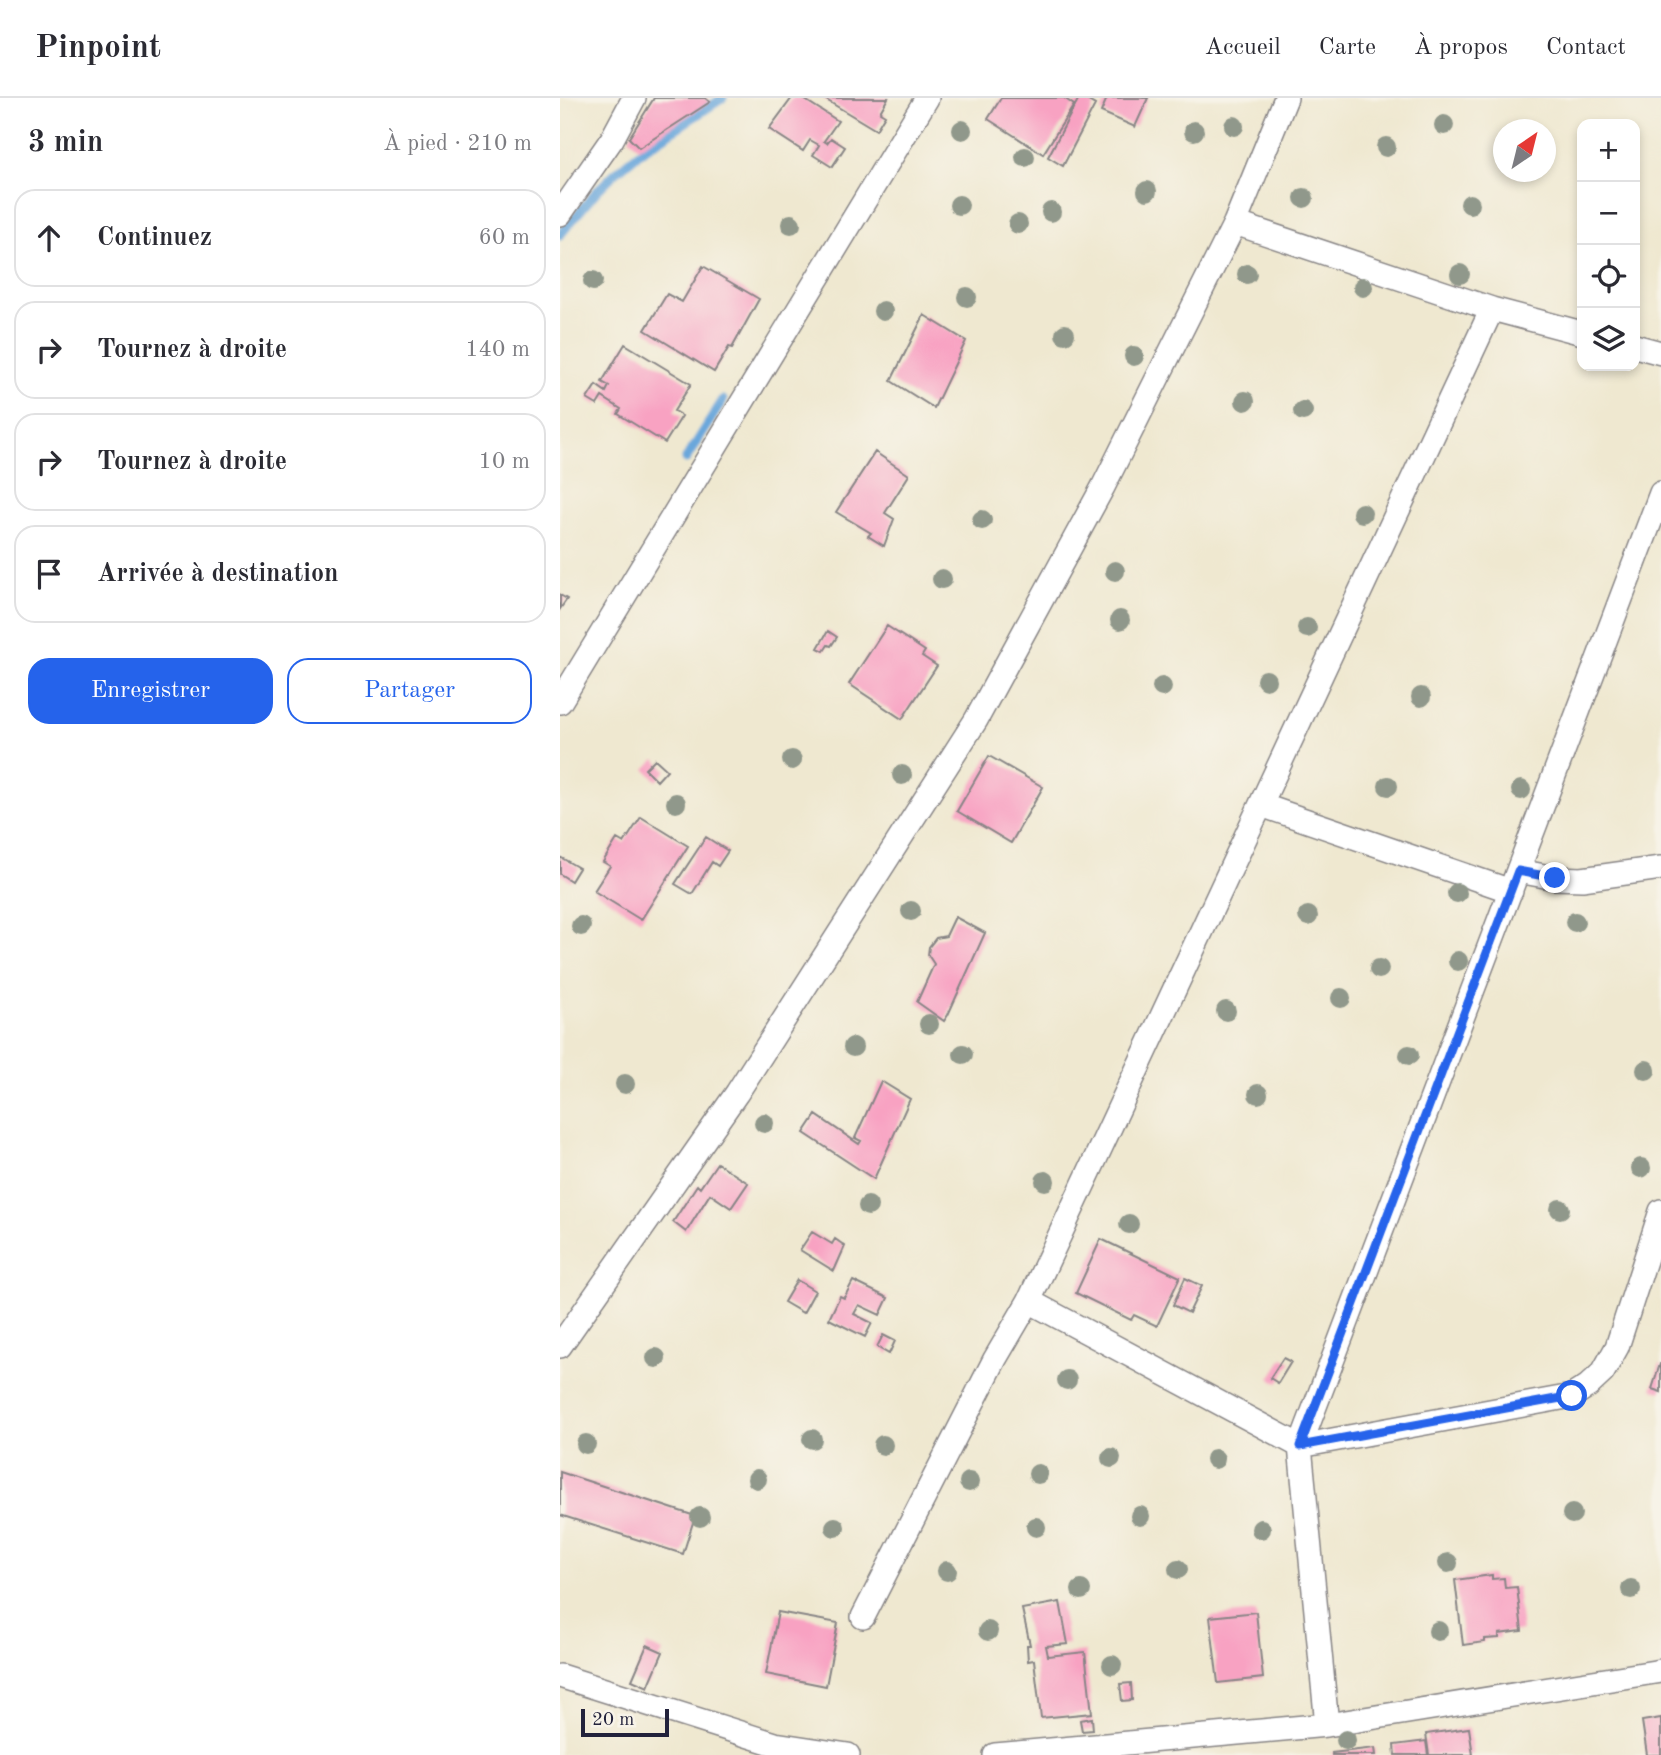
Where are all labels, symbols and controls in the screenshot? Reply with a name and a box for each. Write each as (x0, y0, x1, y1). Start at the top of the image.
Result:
text: Pinpoint (35, 32, 161, 65)
text: Accueil (1205, 36, 1281, 60)
text: Carte (1319, 36, 1376, 60)
text: À propos (1414, 36, 1508, 60)
text: Contact (1546, 36, 1626, 60)
north arrow (1493, 119, 1556, 182)
map controls (1577, 119, 1640, 371)
button: + (1577, 119, 1640, 182)
text: 3 min (28, 128, 103, 158)
text: À pied · 210 m (383, 132, 532, 155)
button: − (1577, 182, 1640, 245)
icon: ahead (30, 219, 68, 257)
text: Continuez (97, 225, 212, 251)
text: 60 m (479, 226, 530, 249)
button: locate (1577, 245, 1640, 308)
button: layers (1577, 308, 1640, 371)
icon: right (30, 331, 68, 369)
text: Tournez à droite (97, 337, 287, 363)
text: 140 m (465, 338, 530, 361)
icon: right (30, 443, 68, 481)
text: Tournez à droite (97, 449, 287, 475)
text: 10 m (479, 450, 530, 473)
icon: arrive (30, 555, 68, 593)
text: Arrivée à destination (97, 561, 339, 587)
button: Enregistrer (28, 658, 273, 724)
button: Partager (287, 658, 532, 724)
route end (1539, 862, 1570, 893)
route start (1556, 1380, 1587, 1411)
scale bar (581, 1706, 668, 1738)
text: 20 m (592, 1711, 634, 1730)

